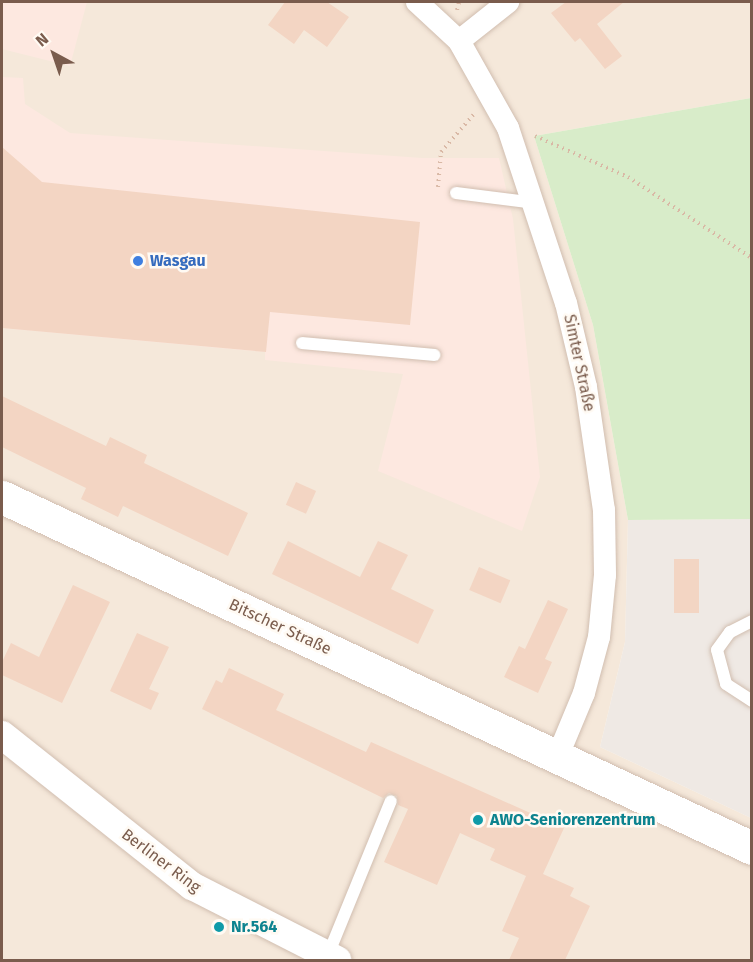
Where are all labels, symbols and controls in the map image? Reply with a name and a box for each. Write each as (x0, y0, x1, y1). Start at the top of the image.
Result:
north arrow (24, 24, 84, 84)
text: N (32, 29, 52, 51)
place label: Wasgau (150, 251, 206, 271)
marker: Wasgau (131, 254, 145, 268)
street label: Simter Straße (559, 313, 599, 413)
street label: Bitscher Straße (226, 595, 334, 659)
place label: AWO-Seniorenzentrum (490, 810, 656, 830)
marker: AWO-Seniorenzentrum (471, 813, 485, 827)
street label: Berliner Ring (118, 825, 204, 897)
place label: Nr.564 (231, 917, 277, 937)
marker: Nr.564 (212, 920, 226, 934)

